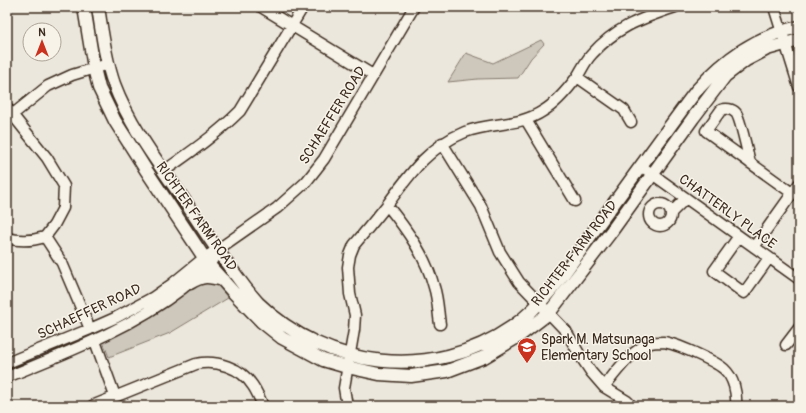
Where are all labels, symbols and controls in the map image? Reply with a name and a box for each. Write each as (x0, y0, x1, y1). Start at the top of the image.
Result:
north arrow (22, 22, 62, 62)
text: N (38, 26, 46, 39)
street label: SCHAEFFER ROAD (295, 63, 369, 167)
street label: RICHTER FARM ROAD (153, 158, 241, 274)
street label: CHATTERLY PLACE (676, 170, 780, 252)
street label: RICHTER FARM ROAD (528, 197, 621, 310)
street label: SCHAEFFER ROAD (35, 280, 144, 343)
place label: Spark M. Matsunaga Elementary School (541, 331, 655, 364)
school or university icon: Spark M. Matsunaga Elementary School (516, 336, 538, 364)

